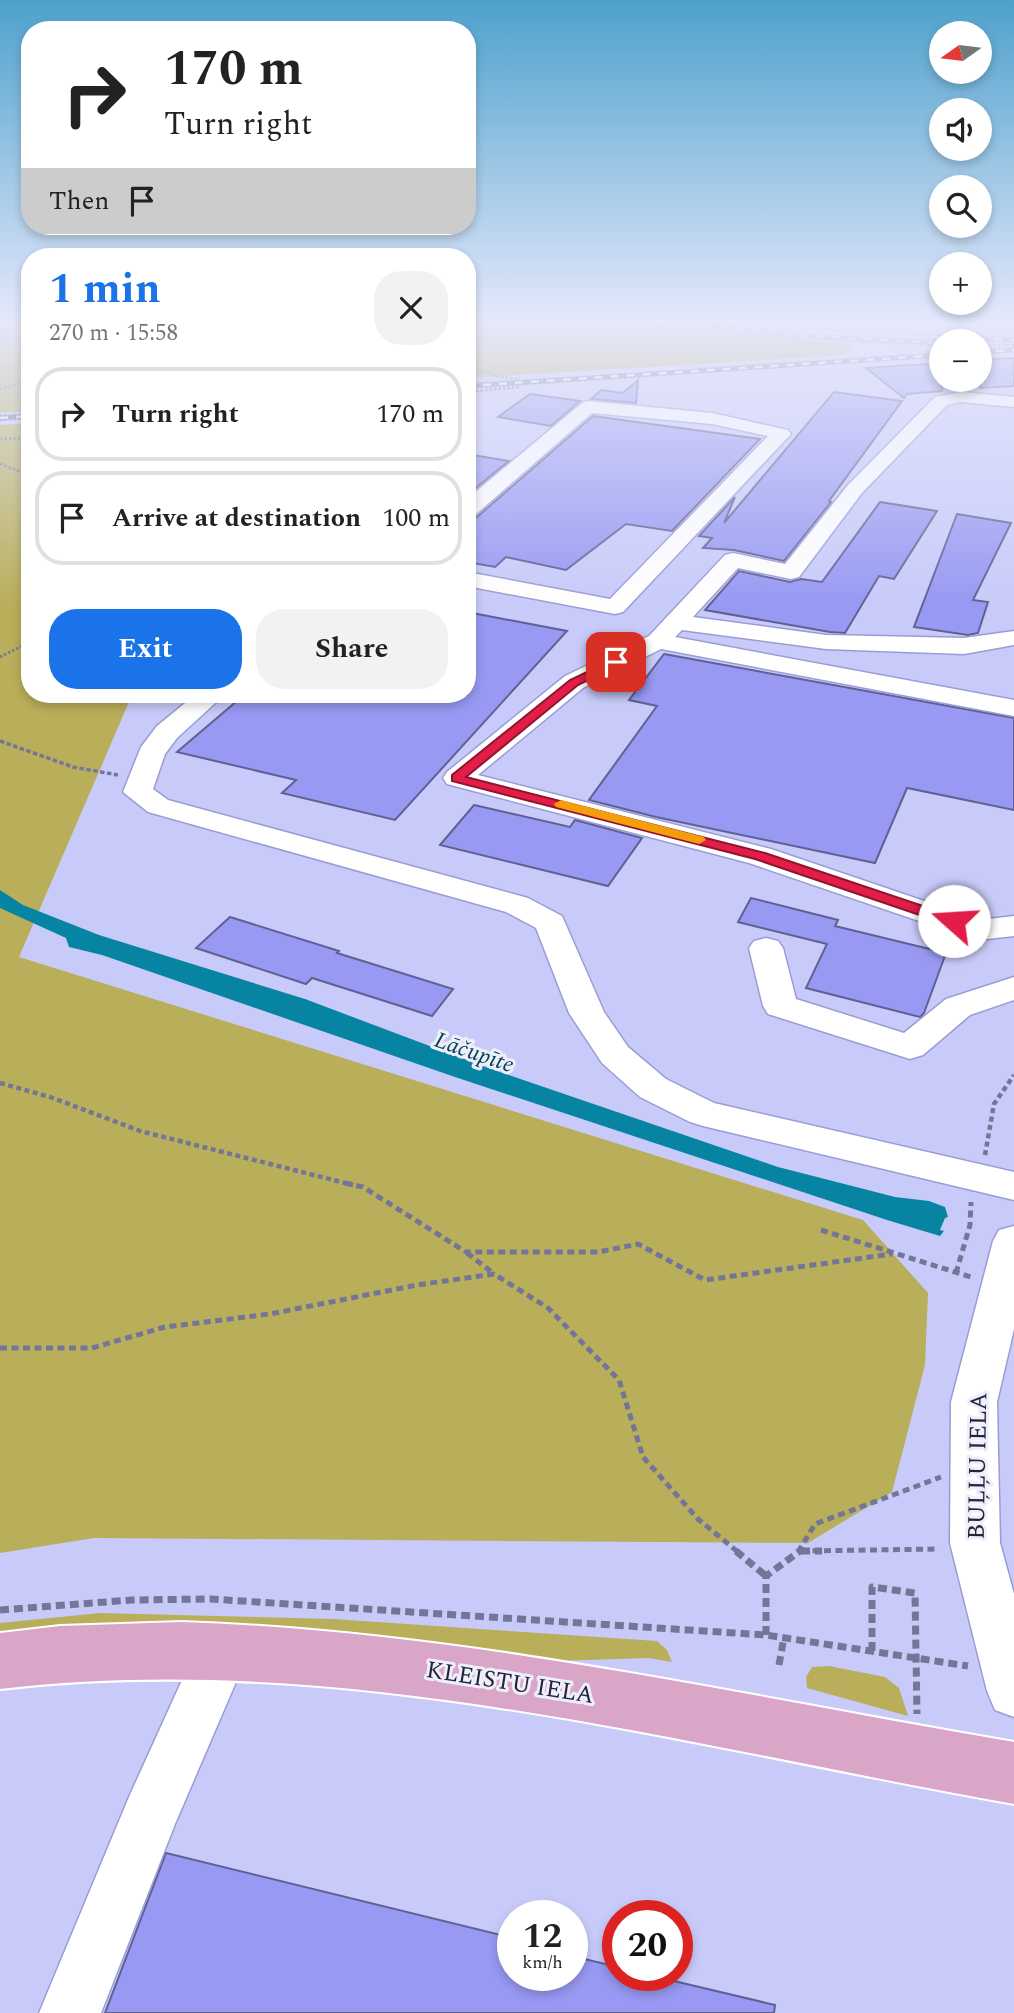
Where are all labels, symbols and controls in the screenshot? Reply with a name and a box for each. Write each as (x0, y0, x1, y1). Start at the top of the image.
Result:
north arrow (929, 21, 992, 84)
map controls (929, 21, 992, 392)
text: 170 m (164, 32, 303, 107)
icon: right (49, 49, 140, 140)
button: sound (929, 98, 992, 161)
text: Turn right (164, 100, 312, 149)
button: search (929, 175, 992, 238)
text: Then (49, 181, 109, 221)
icon: arrive (123, 182, 161, 220)
button: + (929, 252, 992, 315)
text: 1 min (49, 258, 161, 321)
button: close (374, 271, 448, 345)
text: 270 m · 15:58 (49, 316, 178, 351)
button: − (929, 329, 992, 392)
text: Turn right (112, 394, 239, 434)
text: 170 m (376, 394, 444, 434)
icon: right (53, 395, 91, 433)
text: Arrive at destination (112, 498, 361, 538)
text: 100 m (382, 498, 450, 538)
icon: arrive (53, 499, 91, 537)
button: Exit (49, 609, 242, 689)
button: Share (256, 609, 448, 689)
pin (586, 632, 646, 692)
icon: arrive (597, 643, 635, 681)
position arrow (917, 884, 991, 958)
water label: Lāčupīte (429, 1023, 519, 1083)
street label: BUĻĻU IELA (959, 1392, 997, 1540)
street label: KLEISTU IELA (424, 1652, 596, 1714)
speed limit sign: 20 (602, 1900, 693, 1991)
text: 12 (523, 1910, 562, 1963)
text: km/h (522, 1949, 563, 1976)

